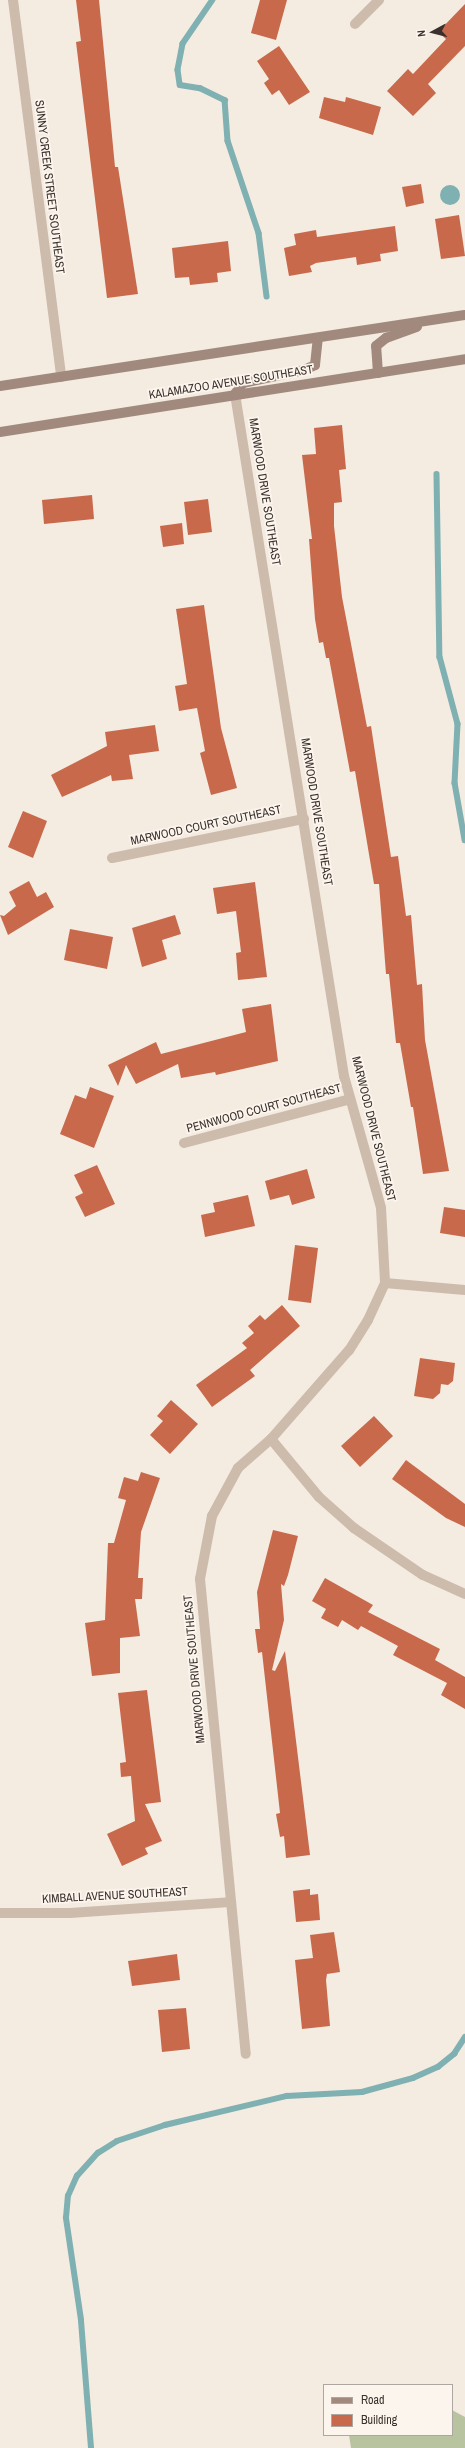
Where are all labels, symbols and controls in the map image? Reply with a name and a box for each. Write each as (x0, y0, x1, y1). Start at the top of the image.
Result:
north arrow (413, 12, 453, 52)
text: N (414, 29, 428, 38)
street label: SUNNY CREEK STREET SOUTHEAST (31, 99, 67, 275)
street label: KALAMAZOO AVENUE SOUTHEAST (148, 363, 314, 403)
street label: MARWOOD DRIVE SOUTHEAST (245, 417, 283, 567)
street label: MARWOOD DRIVE SOUTHEAST (297, 737, 335, 887)
street label: MARWOOD COURT SOUTHEAST (129, 803, 283, 849)
street label: MARWOOD DRIVE SOUTHEAST (348, 1055, 398, 1203)
street label: PENNWOOD COURT SOUTHEAST (185, 1081, 343, 1137)
street label: MARWOOD DRIVE SOUTHEAST (181, 1594, 209, 1744)
street label: KIMBALL AVENUE SOUTHEAST (41, 1885, 189, 1907)
legend (323, 2384, 453, 2436)
text: Road (361, 2392, 385, 2408)
text: Building (361, 2412, 397, 2428)

